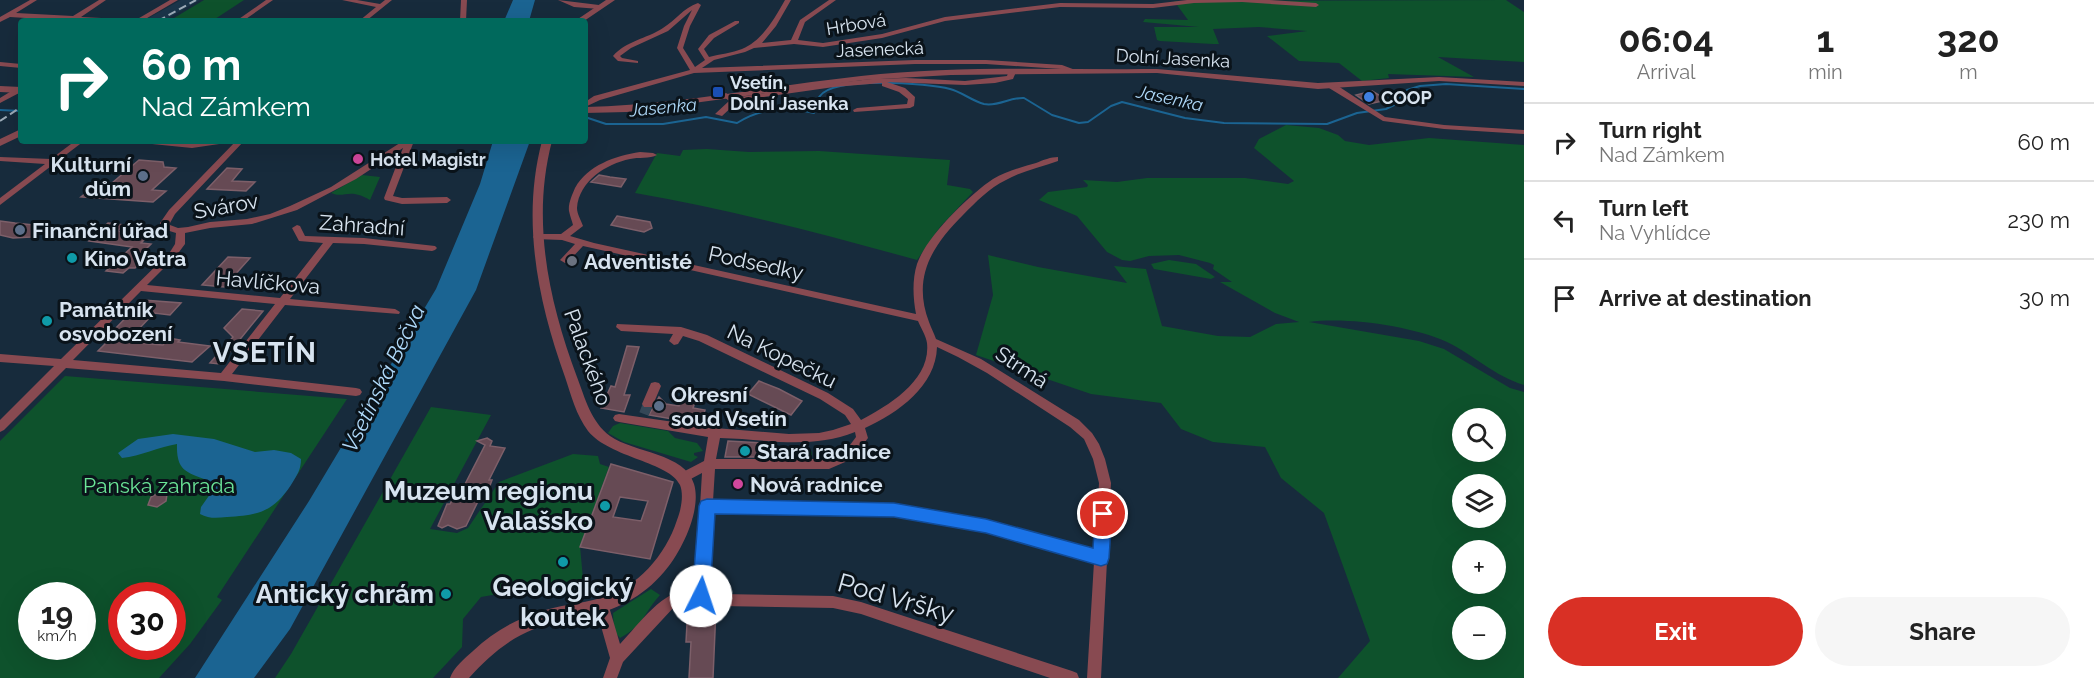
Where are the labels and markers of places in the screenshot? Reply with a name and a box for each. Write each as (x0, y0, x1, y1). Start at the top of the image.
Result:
place label: Vsetín, Dolní Jasenka (730, 72, 849, 114)
marker: Vsetín, Dolní Jasenka (711, 85, 725, 99)
place label: COOP (1381, 87, 1432, 108)
marker: COOP (1362, 90, 1376, 104)
place label: Hotel Magistr (370, 149, 486, 170)
place label: Kulturní dům (51, 152, 132, 201)
marker: Hotel Magistr (351, 152, 365, 166)
marker: Kulturní dům (136, 169, 150, 183)
place label: Finanční úřad (32, 218, 168, 243)
marker: Finanční úřad (13, 223, 27, 237)
place label: Kino Vatra (84, 246, 186, 271)
place label: Adventisté (584, 249, 692, 274)
marker: Kino Vatra (65, 251, 79, 265)
marker: Adventisté (565, 254, 579, 268)
place label: Památník osvobození (59, 297, 173, 346)
marker: Památník osvobození (40, 314, 54, 328)
place label: Okresní soud Vsetín (671, 382, 787, 431)
marker: Okresní soud Vsetín (652, 399, 666, 413)
place label: Stará radnice (757, 439, 891, 464)
marker: Stará radnice (738, 444, 752, 458)
place label: Nová radnice (750, 472, 883, 497)
place label: Muzeum regionu Valašsko (384, 476, 593, 536)
marker: Nová radnice (731, 477, 745, 491)
pin (1077, 488, 1128, 539)
marker: Muzeum regionu Valašsko (598, 499, 612, 513)
marker: Geologický koutek (556, 555, 570, 569)
place label: Geologický koutek (493, 572, 633, 632)
place label: Antický chrám (256, 579, 434, 609)
marker: Antický chrám (439, 587, 453, 601)

